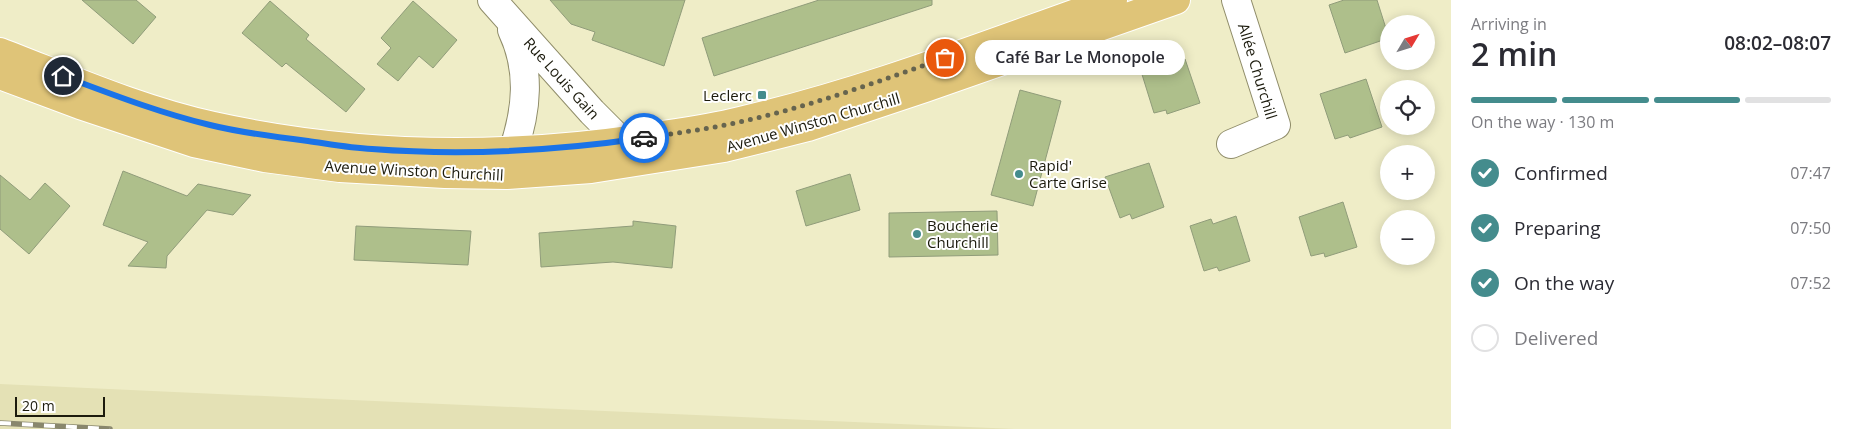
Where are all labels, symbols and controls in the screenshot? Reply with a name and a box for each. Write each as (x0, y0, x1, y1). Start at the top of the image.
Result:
text: Arriving in (1471, 13, 1547, 35)
north arrow (1380, 15, 1435, 70)
map controls (1380, 15, 1435, 265)
street label: Allée Churchill (1234, 20, 1282, 122)
text: 08:02–08:07 (1724, 30, 1831, 56)
text: 2 min (1471, 32, 1557, 75)
street label: Rue Louis Gain (520, 33, 604, 123)
pin (924, 37, 966, 79)
callout: Café Bar Le Monopole (975, 40, 1185, 76)
icon: bag (931, 44, 959, 72)
text: Café Bar Le Monopole (995, 46, 1165, 68)
pin (42, 55, 84, 97)
icon: home (49, 62, 77, 90)
button: locate (1380, 80, 1435, 135)
place label: Leclerc (703, 85, 752, 105)
street label: Avenue Winston Churchill (724, 88, 902, 156)
marker: Leclerc (756, 89, 768, 101)
text: On the way · 130 m (1471, 111, 1614, 133)
courier (619, 113, 669, 163)
icon: car (630, 124, 658, 152)
button: + (1380, 145, 1435, 200)
street label: Avenue Winston Churchill (324, 155, 504, 185)
place label: Rapid' Carte Grise (1029, 155, 1107, 192)
icon: check (1471, 159, 1499, 187)
text: Confirmed (1514, 160, 1608, 186)
text: 07:47 (1790, 162, 1831, 184)
marker: Rapid' Carte Grise (1013, 168, 1025, 180)
button: − (1380, 210, 1435, 265)
icon: check (1471, 214, 1499, 242)
place label: Boucherie Churchill (927, 215, 998, 252)
text: Preparing (1514, 215, 1601, 241)
text: 07:50 (1790, 217, 1831, 239)
marker: Boucherie Churchill (911, 228, 923, 240)
icon: check (1471, 269, 1499, 297)
text: On the way (1514, 270, 1614, 296)
text: 07:52 (1790, 272, 1831, 294)
text: Delivered (1514, 325, 1598, 351)
scale bar (15, 394, 105, 417)
text: 20 m (22, 396, 55, 415)

